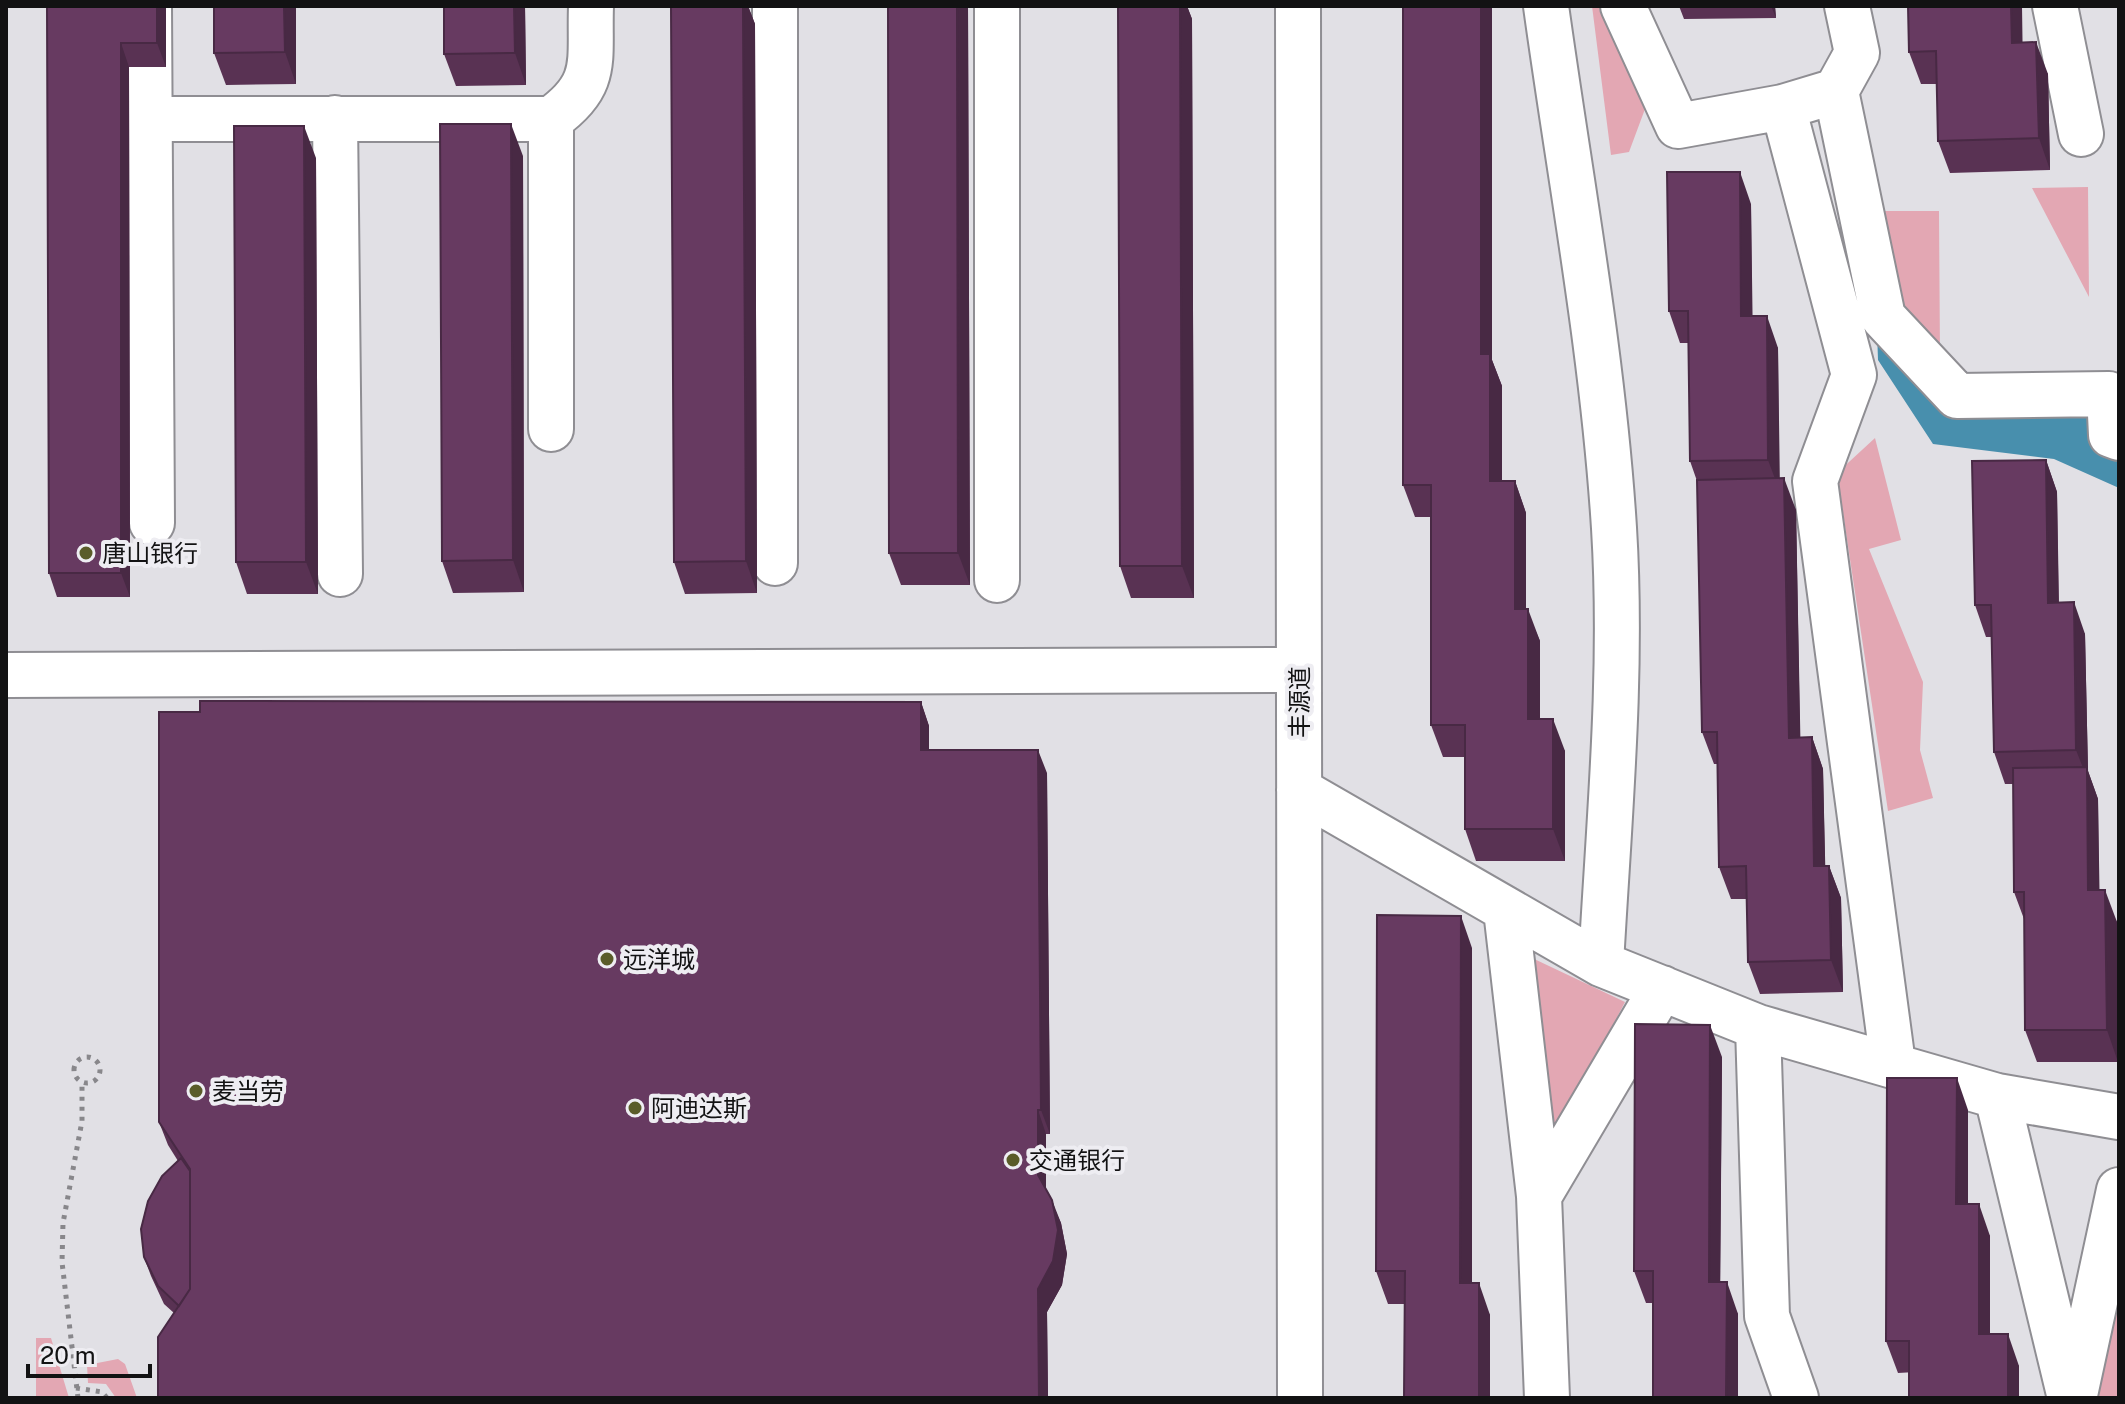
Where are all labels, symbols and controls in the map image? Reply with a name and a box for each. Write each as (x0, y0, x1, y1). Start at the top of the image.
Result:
place label: 唐山银行 (102, 539, 198, 567)
marker: 唐山银行 (77, 544, 95, 562)
street label: 丰源道 (1285, 666, 1313, 738)
place label: 远洋城 (623, 945, 695, 973)
marker: 远洋城 (598, 950, 616, 968)
place label: 麦当劳 (212, 1077, 284, 1105)
marker: 麦当劳 (187, 1082, 205, 1100)
place label: 阿迪达斯 (651, 1094, 747, 1122)
marker: 阿迪达斯 (626, 1099, 644, 1117)
place label: 交通银行 (1029, 1146, 1125, 1174)
marker: 交通银行 (1004, 1151, 1022, 1169)
scale bar (28, 1328, 150, 1378)
text: 20 m (40, 1341, 96, 1369)

